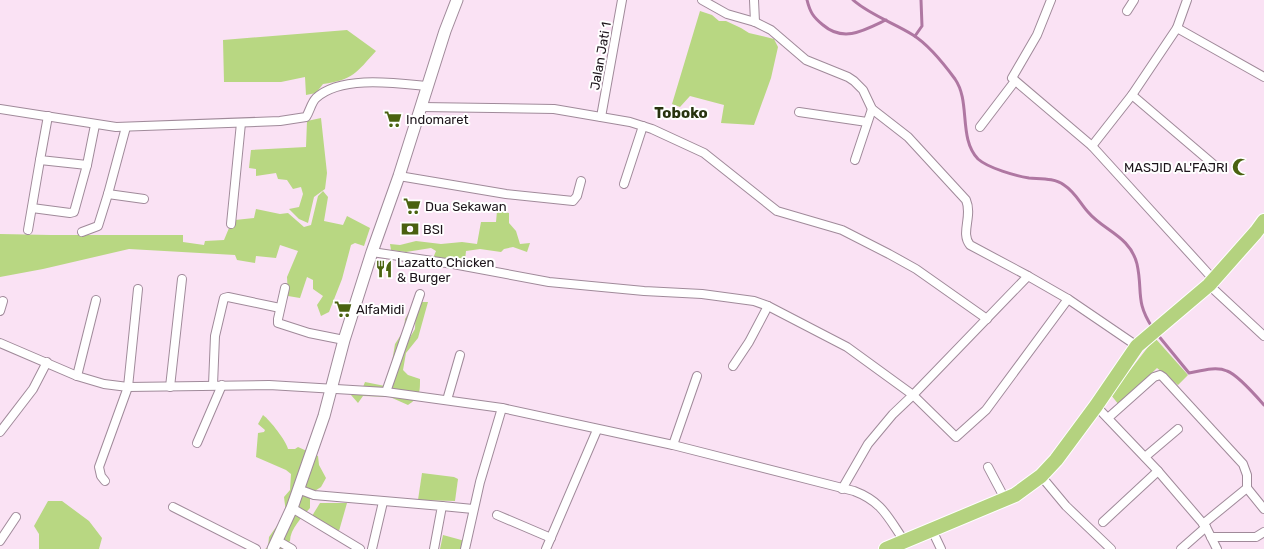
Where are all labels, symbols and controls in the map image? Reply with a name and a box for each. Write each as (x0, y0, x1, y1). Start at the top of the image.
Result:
street label: Jalan Jati 1 (587, 21, 614, 91)
district label: Toboko (654, 104, 708, 122)
supermarket icon: Indomaret (383, 109, 403, 129)
place label: Indomaret (406, 112, 469, 127)
mosque icon: MASJID AL'FAJRI (1231, 157, 1251, 177)
place label: MASJID AL'FAJRI (1124, 160, 1228, 175)
supermarket icon: Dua Sekawan (402, 196, 422, 216)
place label: Dua Sekawan (425, 199, 507, 214)
bank icon: BSI (400, 219, 420, 239)
place label: BSI (423, 222, 443, 237)
place label: Lazatto Chicken & Burger (397, 255, 494, 286)
restaurant icon: Lazatto Chicken & Burger (374, 259, 394, 279)
supermarket icon: AlfaMidi (333, 299, 353, 319)
place label: AlfaMidi (356, 302, 404, 317)

